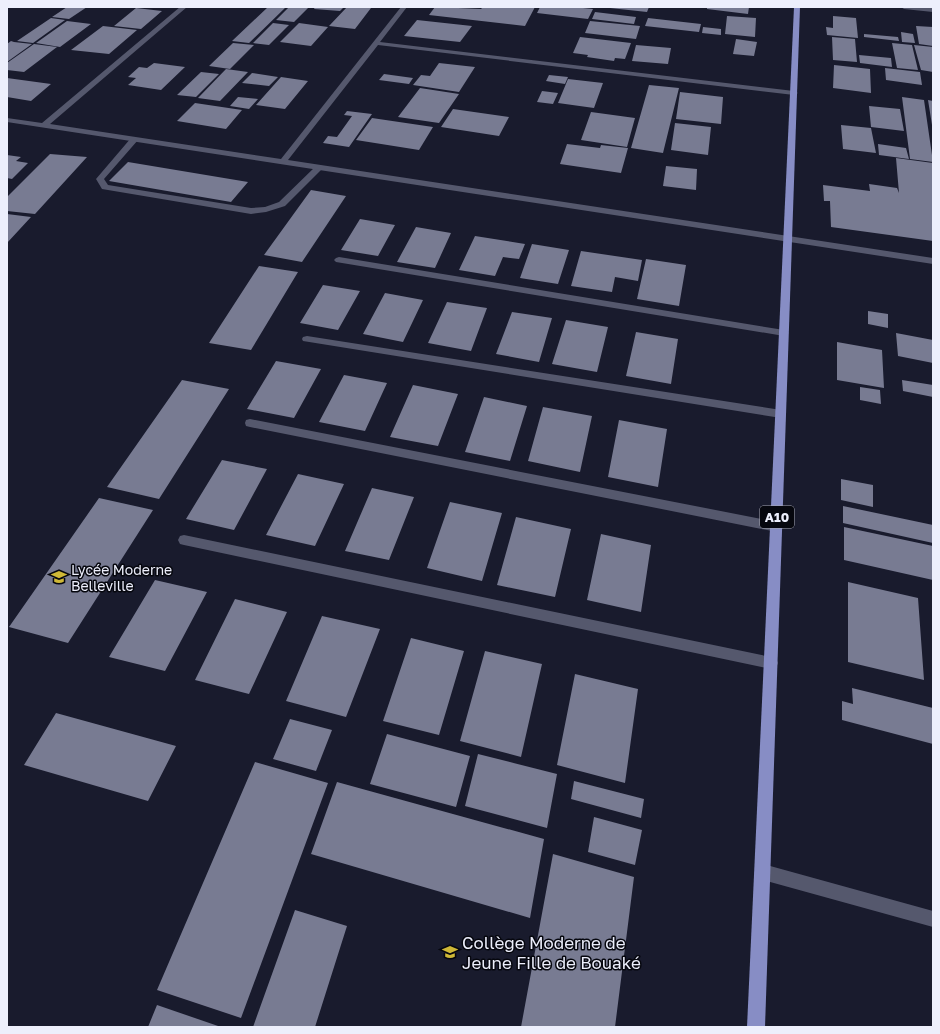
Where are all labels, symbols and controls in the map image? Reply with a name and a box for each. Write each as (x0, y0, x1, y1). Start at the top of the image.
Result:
road number: A10 (760, 506, 794, 528)
place label: Lycée Moderne Belleville (71, 561, 172, 594)
school or university icon: Lycée Moderne Belleville (50, 568, 68, 586)
place label: Collège Moderne de Jeune Fille de Bouaké (462, 932, 641, 973)
school or university icon: Collège Moderne de Jeune Fille de Bouaké (441, 943, 459, 961)

